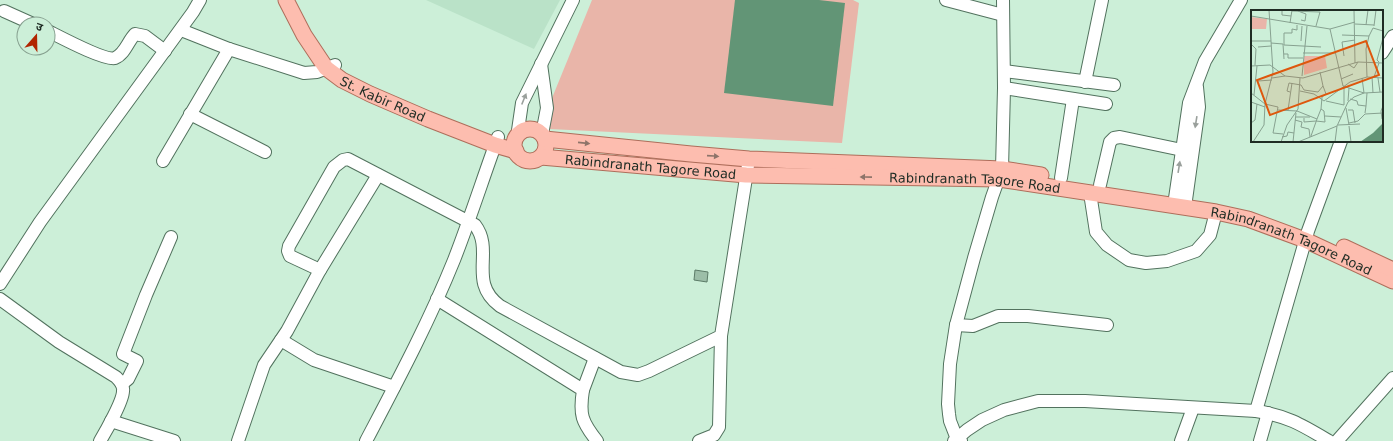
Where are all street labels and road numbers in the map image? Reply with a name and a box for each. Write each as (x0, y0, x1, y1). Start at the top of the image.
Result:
street label: St. Kabir Road (338, 73, 428, 125)
street label: Rabindranath Tagore Road (564, 152, 737, 182)
street label: Rabindranath Tagore Road (889, 170, 1062, 196)
street label: Rabindranath Tagore Road (1210, 204, 1375, 278)

